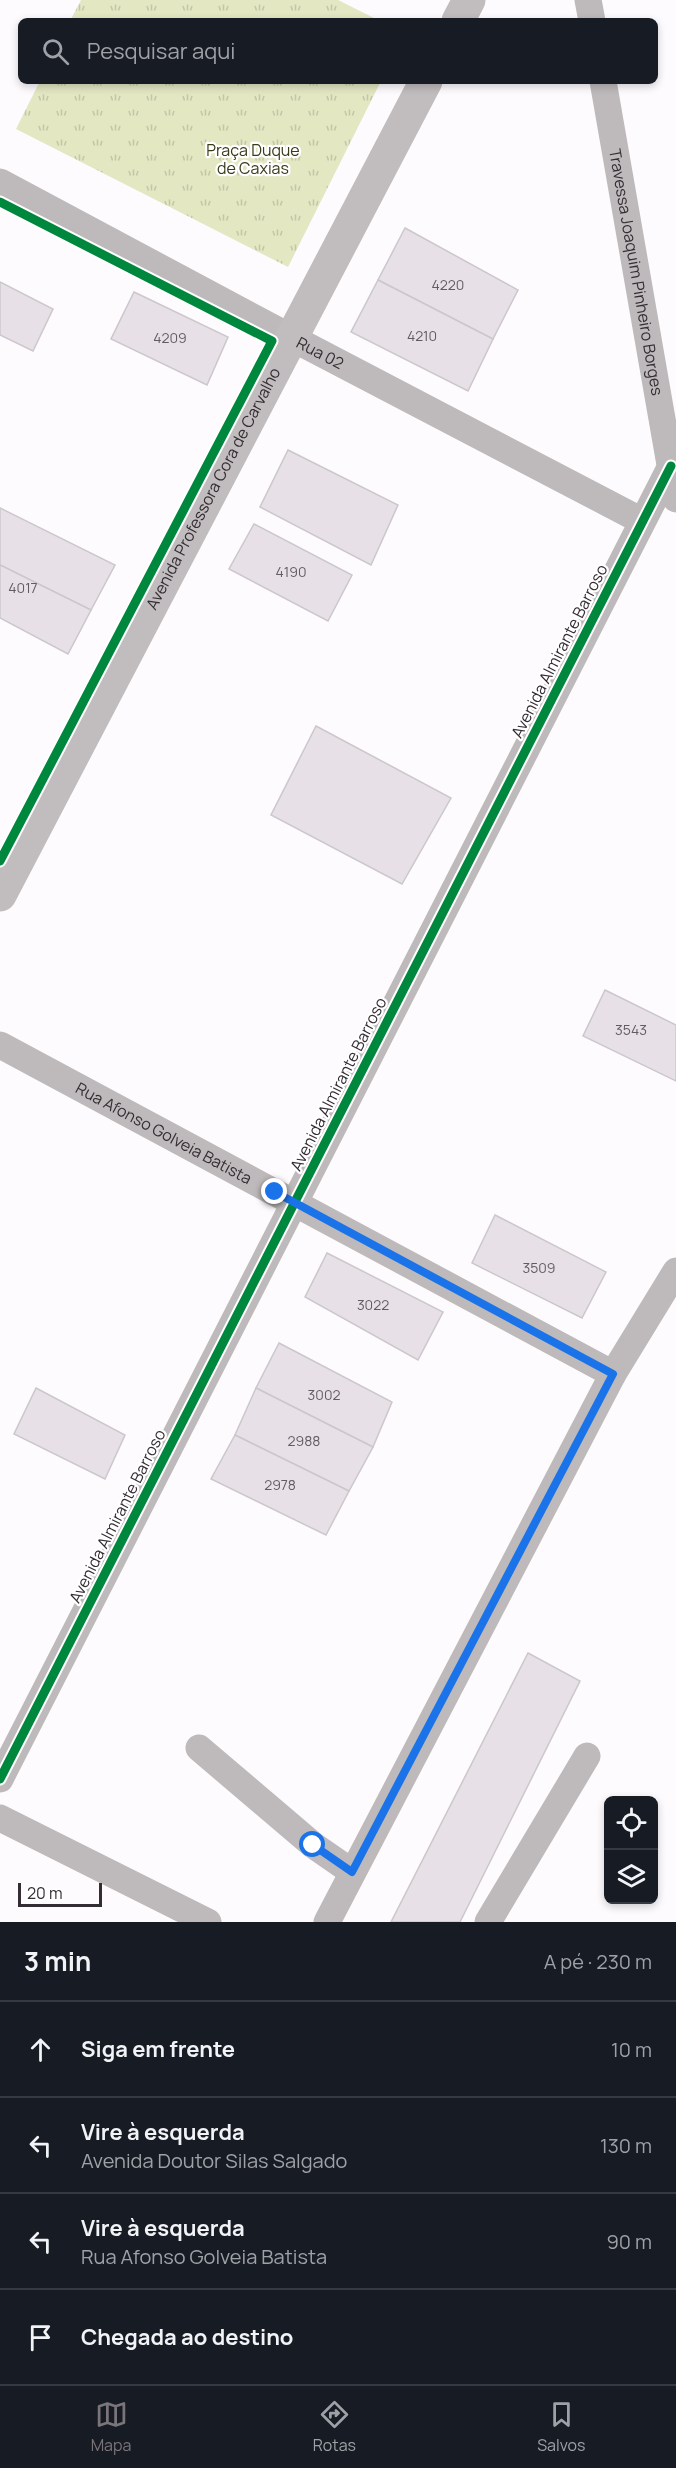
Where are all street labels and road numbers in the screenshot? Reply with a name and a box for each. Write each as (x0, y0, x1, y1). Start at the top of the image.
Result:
street label: Travessa Joaquim Pinheiro Borges (604, 147, 669, 397)
street label: Rua 02 (293, 331, 348, 374)
street label: Avenida Professora Cora de Carvalho (140, 363, 285, 613)
street label: Avenida Almirante Barroso (506, 560, 612, 742)
street label: Avenida Almirante Barroso (285, 993, 391, 1175)
street label: Rua Afonso Golveia Batista (72, 1077, 256, 1189)
street label: Avenida Almirante Barroso (64, 1425, 170, 1607)

